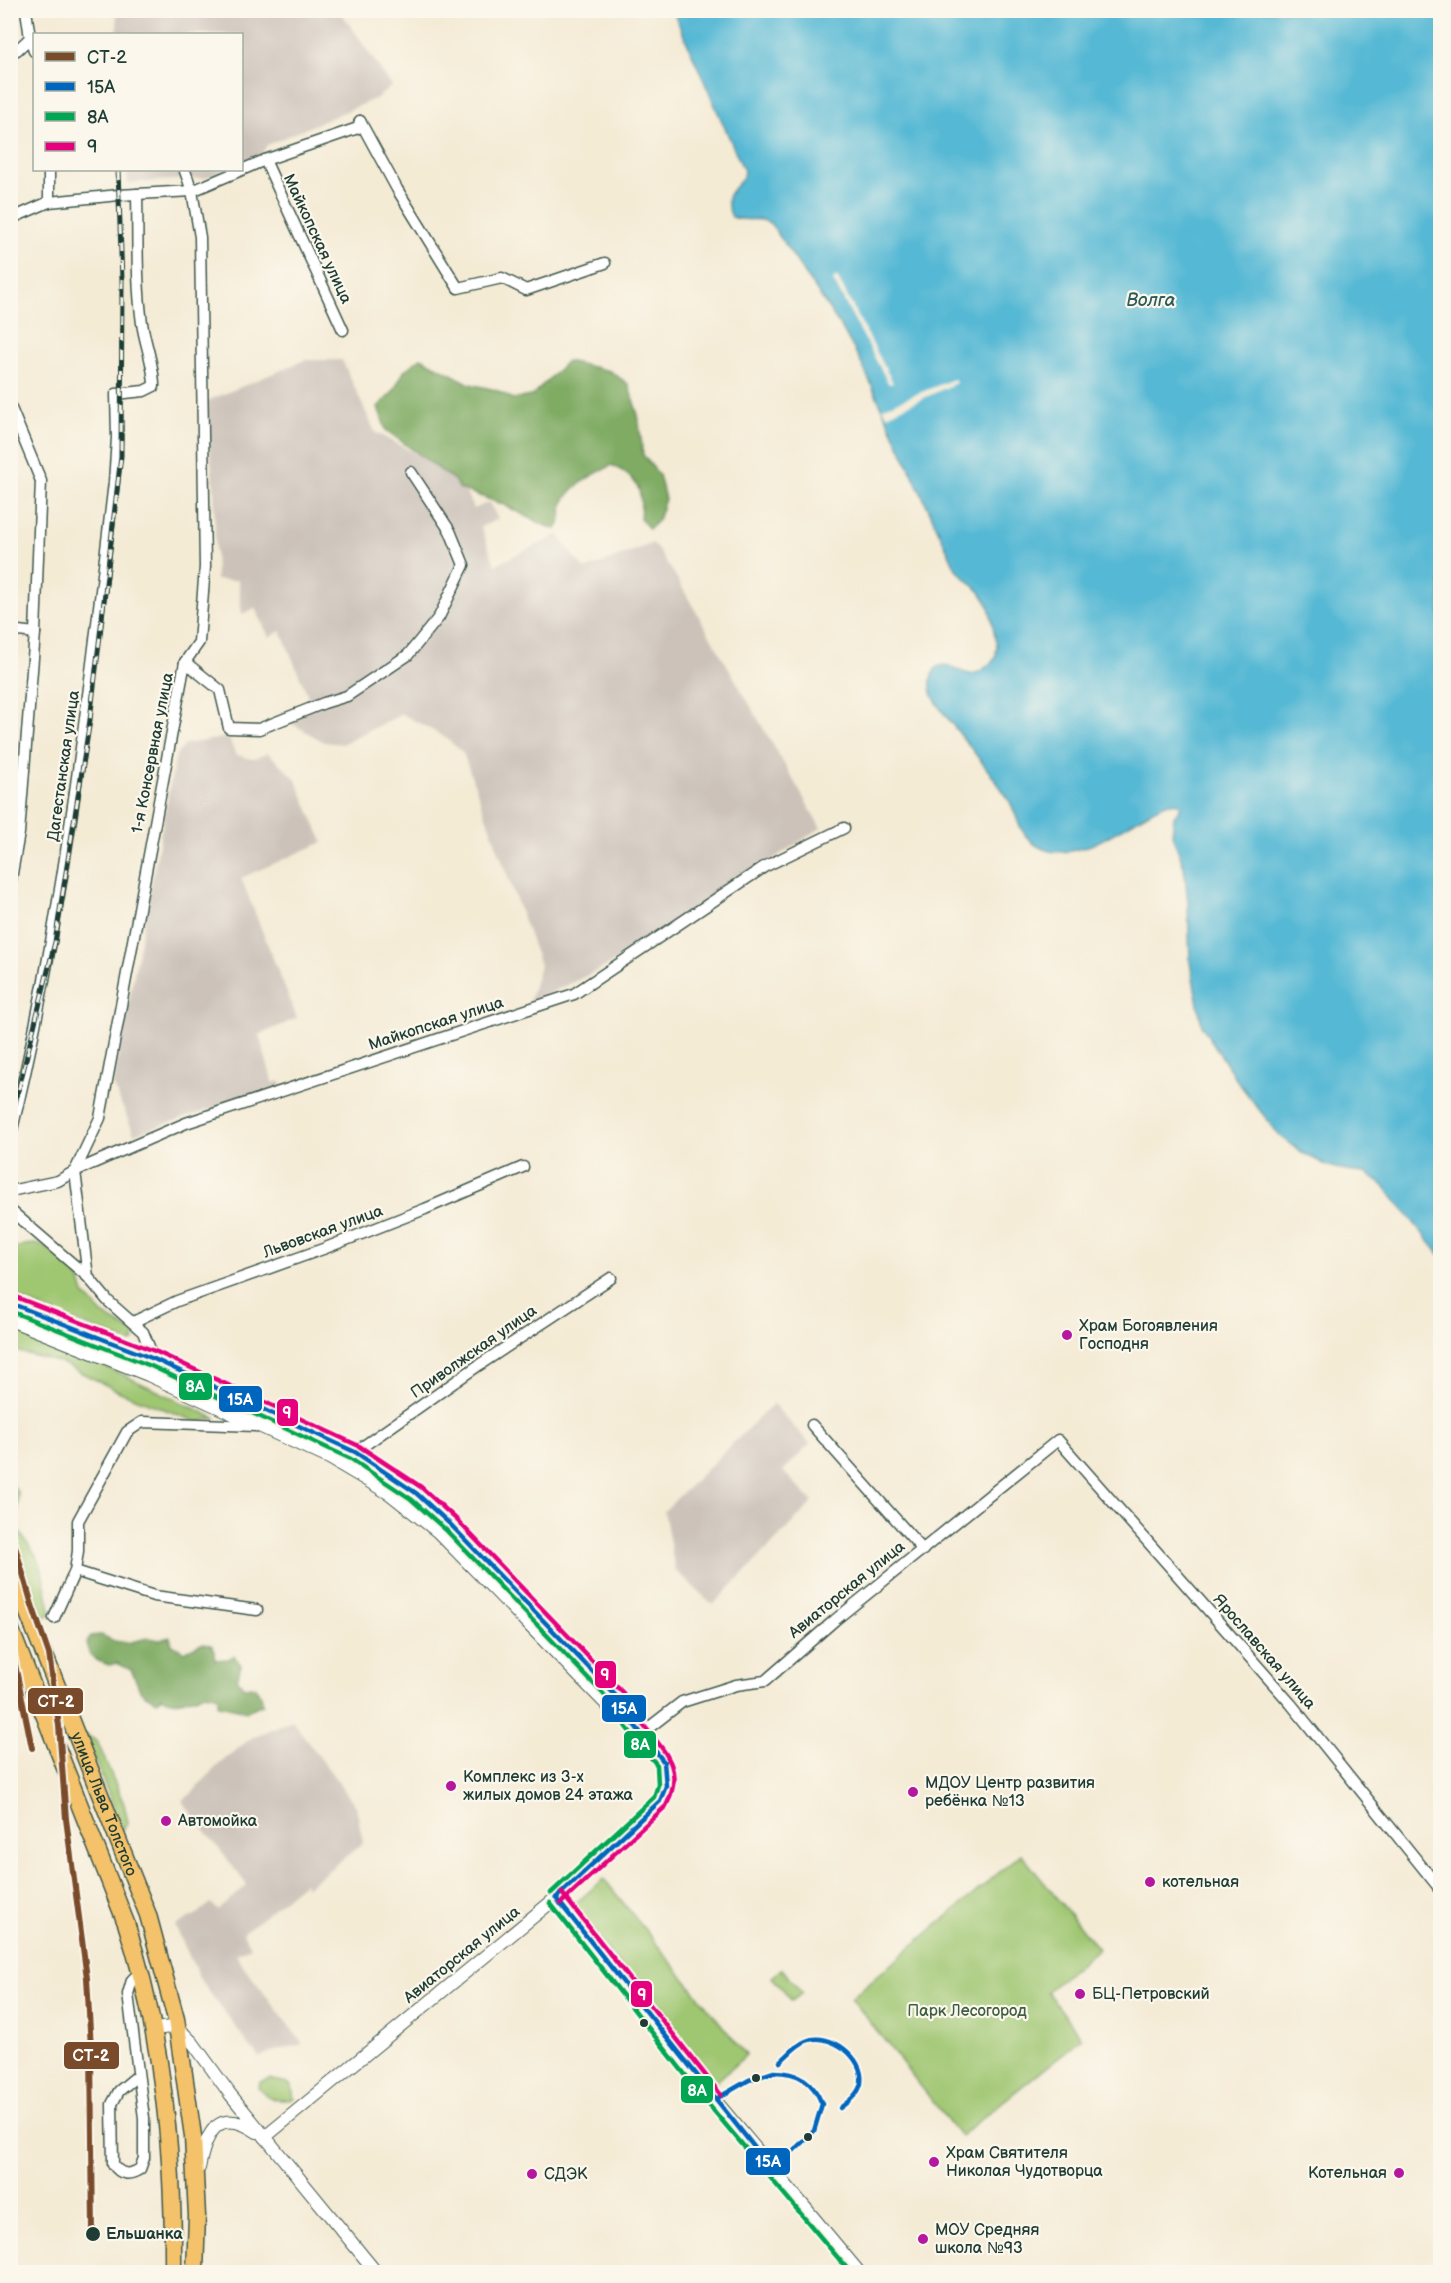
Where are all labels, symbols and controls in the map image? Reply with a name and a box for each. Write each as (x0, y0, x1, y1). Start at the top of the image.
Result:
legend (33, 33, 243, 171)
text: СТ-2 (87, 47, 127, 68)
text: 15А (87, 77, 115, 98)
text: 8А (87, 107, 108, 128)
text: 9 (87, 137, 97, 158)
street label: Майкопская улица (279, 171, 356, 307)
water label: Волга (1127, 290, 1175, 311)
street label: 1-я Консервная улица (128, 671, 178, 835)
street label: Дагестанская улица (44, 689, 84, 843)
street label: Майкопская улица (366, 993, 506, 1055)
street label: Львовская улица (260, 1201, 386, 1263)
street label: Приволжская улица (407, 1301, 541, 1403)
place label: Храм Богоявления Господня (1079, 1317, 1218, 1354)
marker: Храм Богоявления Господня (1060, 1328, 1074, 1342)
line badge: 8А (178, 1372, 213, 1401)
text: 8А (185, 1378, 206, 1397)
line badge: 15А (218, 1385, 263, 1413)
text: 15А (227, 1391, 254, 1410)
line badge: 9 (276, 1398, 299, 1427)
text: 9 (282, 1404, 292, 1423)
street label: Авиаторская улица (784, 1537, 909, 1643)
street label: Ярославская улица (1209, 1591, 1320, 1714)
line badge: 9 (594, 1660, 617, 1689)
text: 9 (600, 1666, 610, 1685)
line badge: СТ-2 (27, 1687, 84, 1715)
text: СТ-2 (38, 1693, 75, 1712)
line badge: 15А (601, 1694, 647, 1723)
text: 15А (611, 1700, 638, 1719)
street label: улица Льва Толстого (67, 1729, 141, 1879)
line badge: 8А (623, 1730, 657, 1759)
text: 8А (630, 1736, 651, 1755)
place label: Комплекс из 3-х жилых домов 24 этажа (463, 1768, 634, 1805)
place label: МДОУ Центр развития ребёнка №13 (925, 1774, 1095, 1811)
marker: Комплекс из 3-х жилых домов 24 этажа (444, 1779, 458, 1793)
marker: МДОУ Центр развития ребёнка №13 (906, 1785, 920, 1799)
place label: Автомойка (177, 1812, 258, 1831)
marker: Автомойка (159, 1814, 173, 1828)
place label: котельная (1162, 1873, 1239, 1892)
marker: котельная (1143, 1875, 1157, 1889)
street label: Авиаторская улица (399, 1902, 524, 2008)
line badge: 9 (630, 1980, 653, 2008)
place label: БЦ-Петровский (1092, 1985, 1210, 2004)
text: 9 (637, 1986, 647, 2005)
marker: БЦ-Петровский (1073, 1987, 1087, 2001)
park label: Парк Лесогород (907, 2002, 1027, 2021)
unlabelled marker (638, 2017, 650, 2029)
line badge: СТ-2 (63, 2041, 120, 2070)
text: СТ-2 (73, 2047, 110, 2066)
unlabelled marker (750, 2072, 762, 2084)
line badge: 8А (680, 2075, 714, 2104)
text: 8А (687, 2082, 708, 2101)
unlabelled marker (802, 2131, 814, 2143)
place label: Храм Святителя Николая Чудотворца (946, 2144, 1103, 2181)
line badge: 15А (745, 2147, 791, 2176)
text: 15А (755, 2153, 782, 2172)
marker: Храм Святителя Николая Чудотворца (927, 2155, 941, 2169)
place label: Котельная (1308, 2164, 1387, 2183)
place label: СДЭК (544, 2165, 588, 2184)
marker: Котельная (1392, 2166, 1406, 2180)
marker: СДЭК (525, 2167, 539, 2181)
place label: МОУ Средняя школа №93 (935, 2221, 1039, 2258)
marker: Ельшанка (84, 2225, 102, 2243)
place label: Ельшанка (106, 2225, 183, 2244)
marker: МОУ Средняя школа №93 (916, 2232, 930, 2246)

